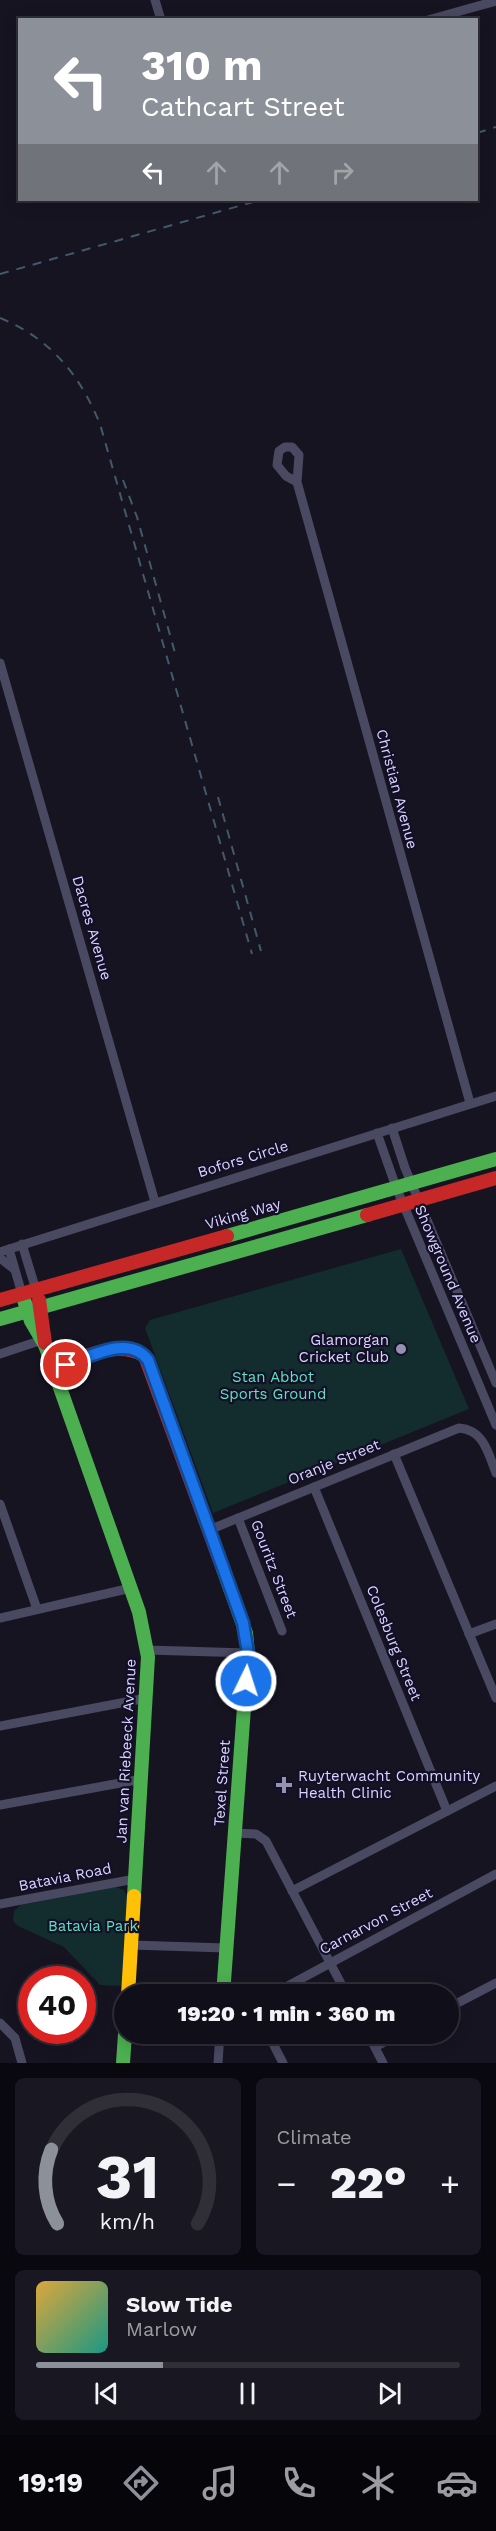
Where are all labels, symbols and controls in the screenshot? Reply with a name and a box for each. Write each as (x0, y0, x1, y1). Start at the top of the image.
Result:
text: 310 m (141, 41, 263, 90)
icon: left (42, 42, 120, 120)
text: Cathcart Street (141, 91, 345, 123)
icon: left (137, 156, 170, 189)
icon: ahead (200, 156, 233, 189)
icon: ahead (263, 156, 296, 189)
icon: right (326, 156, 359, 189)
street label: Christian Avenue (372, 727, 422, 851)
street label: Dacres Avenue (69, 874, 115, 982)
street label: Bofors Circle (195, 1137, 291, 1181)
street label: Viking Way (203, 1195, 283, 1233)
street label: Showground Avenue (411, 1202, 485, 1346)
place label: Glamorgan Cricket Club (299, 1331, 389, 1366)
pin (40, 1339, 91, 1390)
marker: Glamorgan Cricket Club (394, 1342, 408, 1356)
icon: arrive (49, 1348, 82, 1381)
park label: Stan Abbot Sports Ground (220, 1368, 326, 1403)
street label: Oranje Street (285, 1435, 383, 1489)
street label: Gouritz Street (247, 1517, 301, 1621)
street label: Colesburg Street (363, 1583, 426, 1704)
position arrow (214, 1649, 278, 1713)
street label: Jan van Riebeeck Avenue (112, 1658, 140, 1844)
street label: Texel Street (210, 1739, 234, 1827)
place label: Ruyterwacht Community Health Clinic (298, 1767, 480, 1802)
marker: Ruyterwacht Community Health Clinic (275, 1776, 293, 1794)
street label: Batavia Road (17, 1859, 113, 1895)
street label: Carnarvon Street (317, 1883, 436, 1958)
park label: Batavia Park (48, 1917, 138, 1935)
speed limit sign: 40 (18, 1966, 96, 2044)
text: 19:20 · 1 min · 360 m (178, 2001, 395, 2026)
text: Climate (277, 2125, 352, 2149)
text: 31 (96, 2140, 160, 2213)
text: 22° (330, 2156, 407, 2209)
text: − (277, 2164, 296, 2203)
text: + (440, 2164, 460, 2203)
text: km/h (100, 2209, 155, 2234)
text: Slow Tide (126, 2292, 233, 2317)
text: Marlow (126, 2317, 197, 2341)
icon: previous (90, 2377, 123, 2410)
icon: pause (231, 2377, 264, 2410)
icon: next (373, 2377, 406, 2410)
icon: directions (120, 2462, 162, 2504)
icon: music (199, 2462, 241, 2504)
icon: phone (278, 2462, 320, 2504)
icon: climate (357, 2462, 399, 2504)
icon: car (436, 2462, 478, 2504)
text: 19:19 (18, 2467, 83, 2499)

